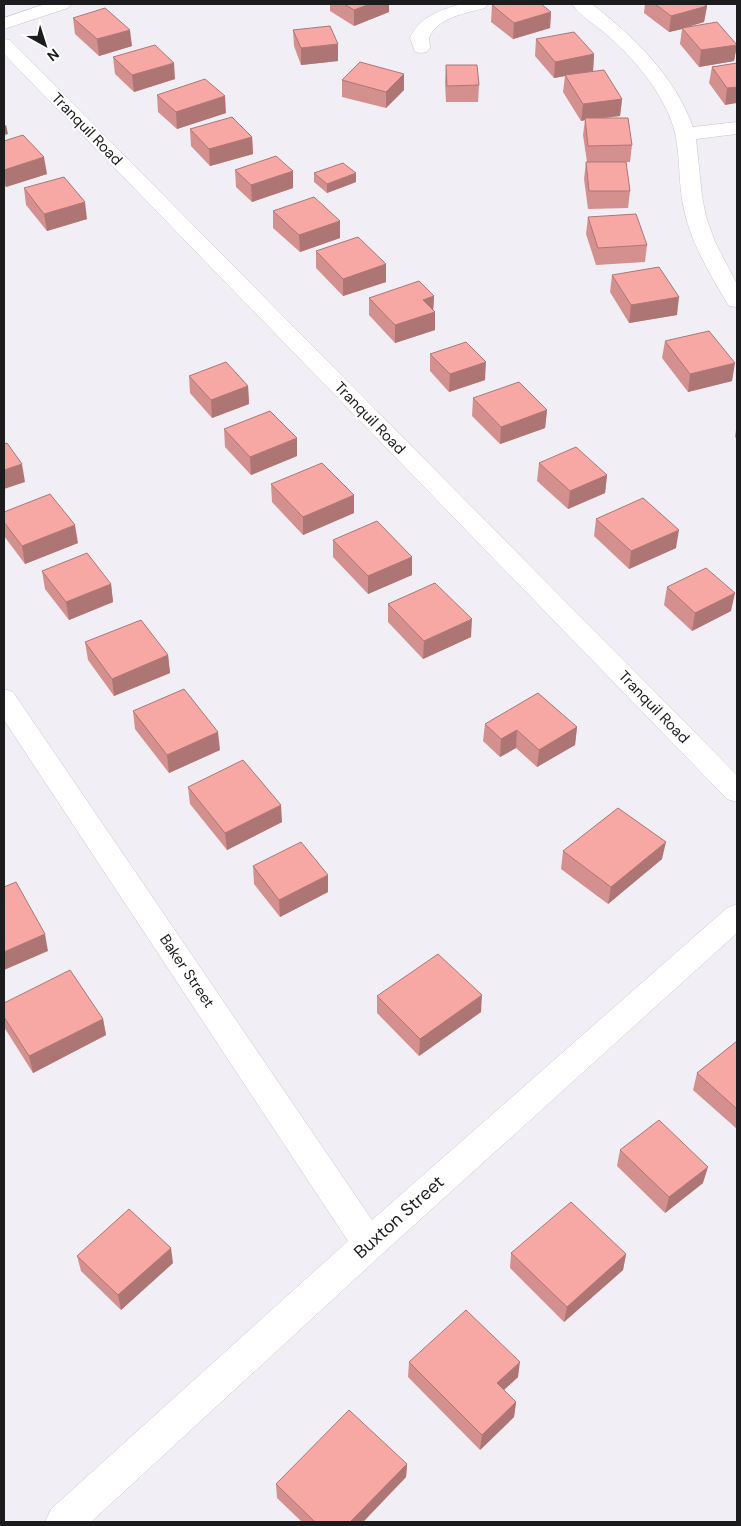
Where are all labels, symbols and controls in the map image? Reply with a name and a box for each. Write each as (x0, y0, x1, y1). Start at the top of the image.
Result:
north arrow (20, 20, 70, 70)
text: N (44, 45, 63, 65)
street label: Tranquil Road (47, 88, 127, 170)
street label: Tranquil Road (330, 377, 410, 459)
street label: Tranquil Road (614, 666, 694, 748)
street label: Baker Street (155, 930, 219, 1012)
street label: Buxton Street (349, 1170, 449, 1264)

